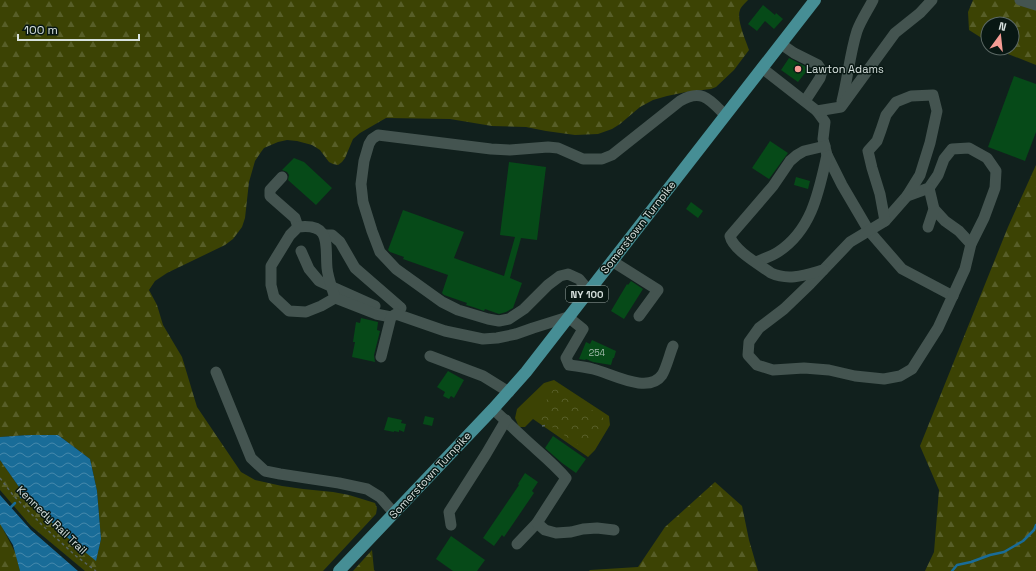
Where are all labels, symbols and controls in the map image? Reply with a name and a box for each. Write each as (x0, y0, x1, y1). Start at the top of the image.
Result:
scale bar (18, 16, 139, 42)
north arrow (980, 16, 1020, 56)
text: N (997, 19, 1008, 34)
text: 100 m (24, 22, 58, 38)
place label: Lawton Adams (806, 62, 884, 76)
marker: Lawton Adams (793, 64, 803, 74)
street label: Somerstown Turnpike (597, 178, 679, 276)
road number: NY 100 (566, 286, 608, 302)
house number: 254 (589, 347, 606, 359)
street label: Somerstown Turnpike (386, 429, 474, 521)
street label: Kennedy Rail Trail (14, 483, 90, 557)

